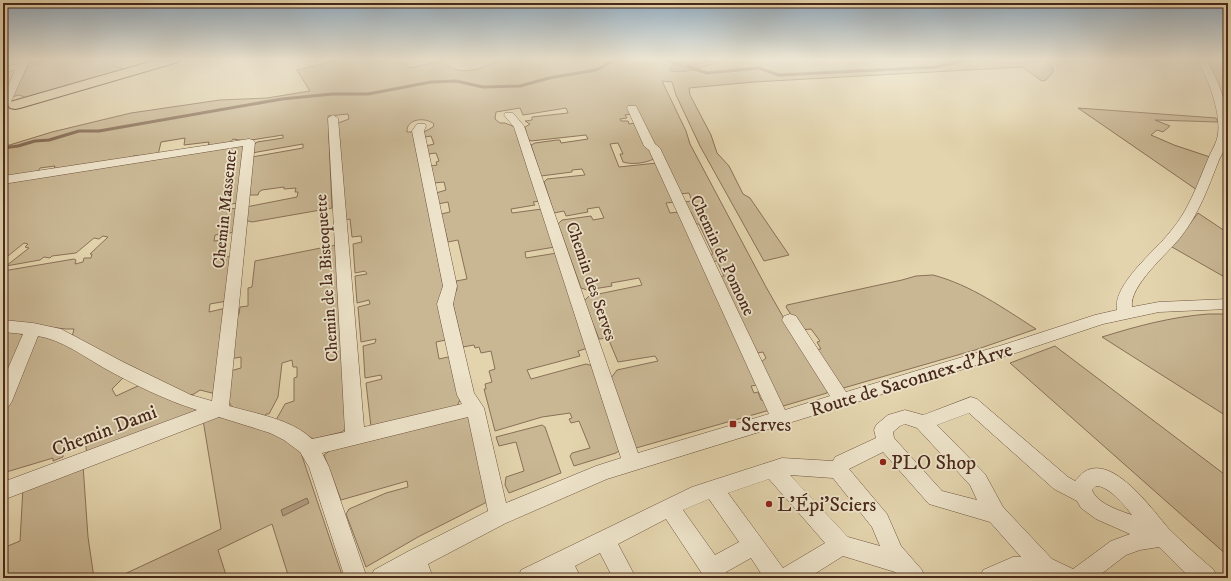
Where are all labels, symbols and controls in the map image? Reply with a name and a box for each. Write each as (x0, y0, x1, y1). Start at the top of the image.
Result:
street label: Chemin Massenet (208, 148, 242, 270)
street label: Chemin de Pomone (684, 192, 760, 319)
street label: Chemin de la Bistoquette (310, 193, 344, 363)
street label: Chemin des Serves (560, 219, 622, 344)
street label: Route de Saconnex-d'Arve (807, 338, 1016, 423)
street label: Chemin Dami (48, 400, 161, 463)
place label: Serves (741, 413, 792, 438)
marker: Serves (728, 419, 738, 429)
place label: PLO Shop (891, 451, 976, 476)
marker: PLO Shop (878, 457, 888, 467)
place label: L'Épi'Sciers (777, 493, 876, 518)
marker: L'Épi'Sciers (764, 499, 774, 509)

